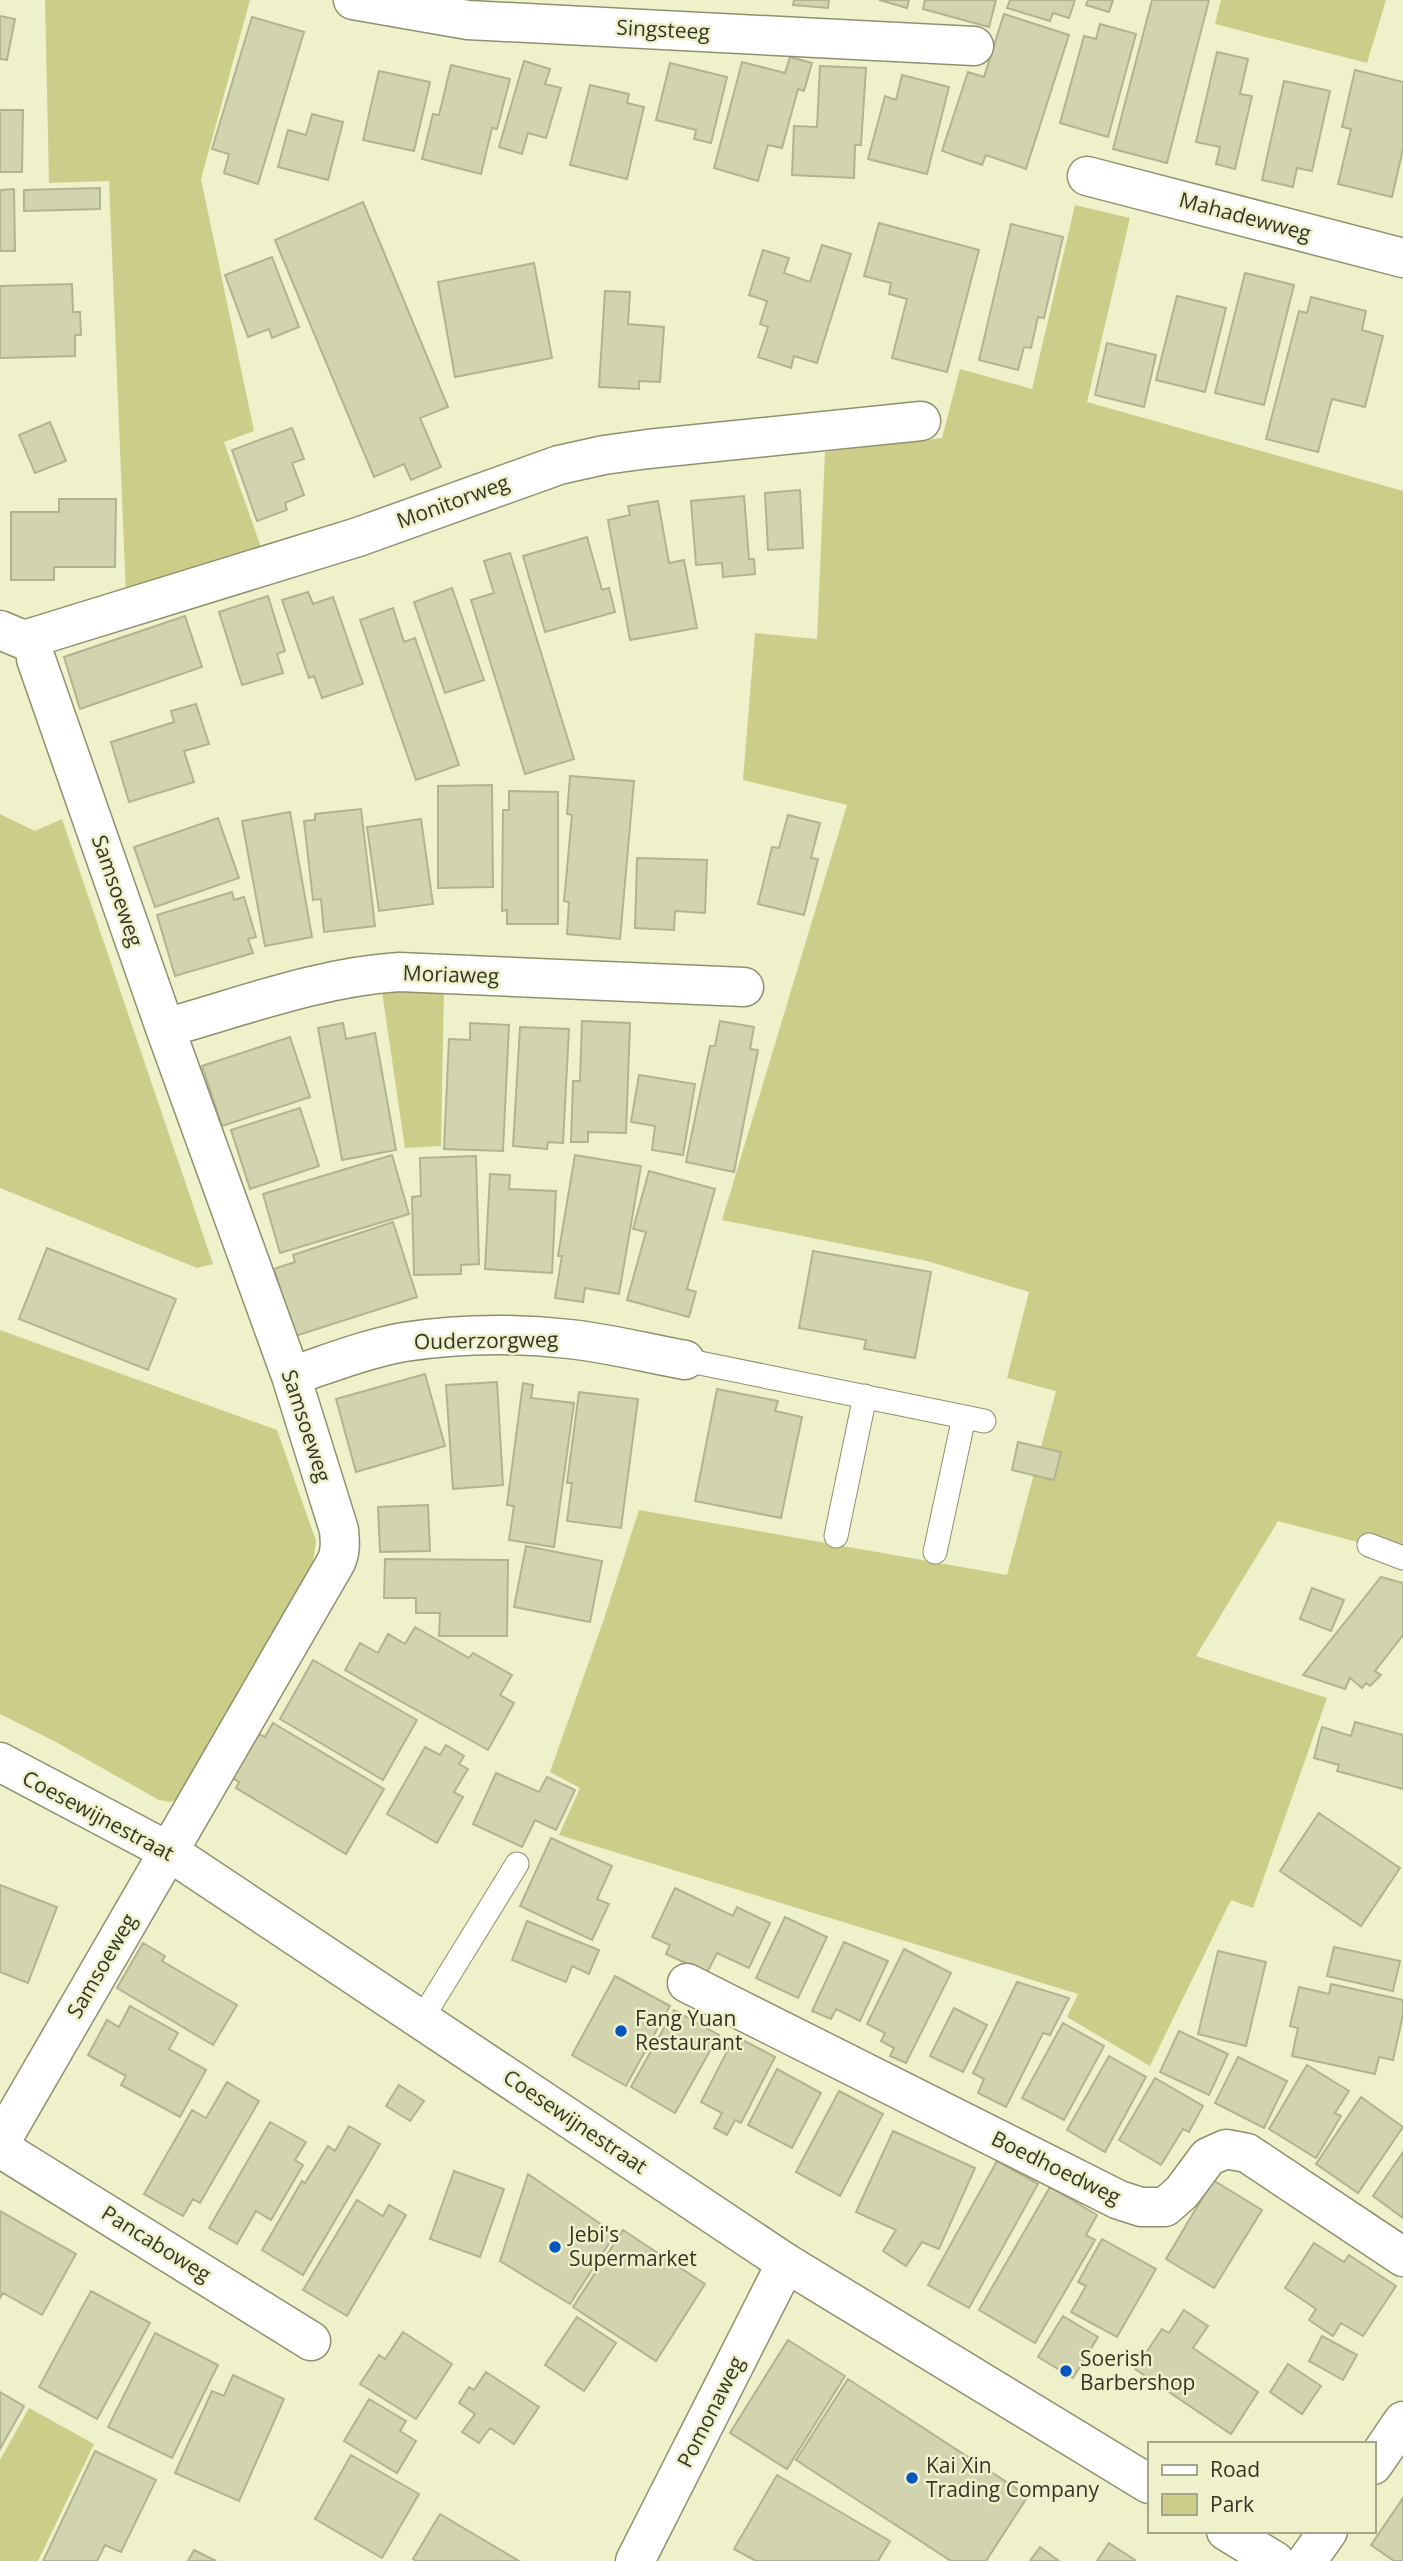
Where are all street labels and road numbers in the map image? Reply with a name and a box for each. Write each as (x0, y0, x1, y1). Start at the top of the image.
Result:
street label: Singsteeg (616, 13, 711, 45)
street label: Mahadewweg (1176, 185, 1314, 247)
street label: Monitorweg (392, 468, 513, 534)
street label: Samsoeweg (86, 831, 150, 950)
street label: Moriaweg (402, 958, 500, 990)
street label: Ouderzorgweg (414, 1325, 558, 1355)
street label: Samsoeweg (276, 1366, 338, 1485)
street label: Coesewijnestraat (18, 1763, 179, 1867)
street label: Samsoeweg (60, 1908, 142, 2023)
street label: Coesewijnestraat (498, 2063, 653, 2180)
street label: Boedhoedweg (987, 2124, 1126, 2210)
street label: Pancaboweg (97, 2198, 216, 2288)
street label: Pomonaweg (670, 2351, 750, 2472)

